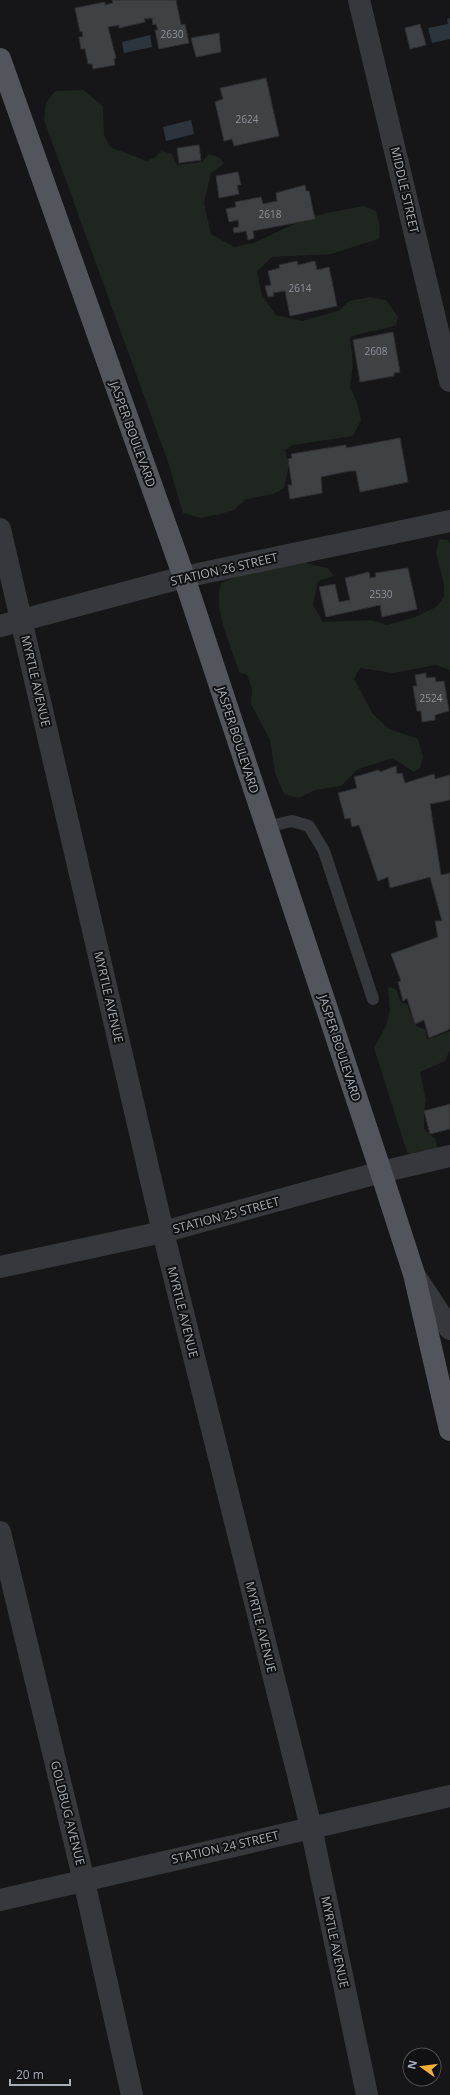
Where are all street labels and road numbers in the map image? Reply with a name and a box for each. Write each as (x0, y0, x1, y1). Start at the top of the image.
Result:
street label: MIDDLE STREET (387, 145, 423, 235)
street label: JASPER BOULEVARD (106, 378, 160, 489)
street label: STATION 26 STREET (169, 548, 280, 590)
street label: MYRTLE AVENUE (17, 634, 55, 728)
street label: JASPER BOULEVARD (212, 683, 263, 796)
street label: MYRTLE AVENUE (90, 950, 128, 1044)
street label: JASPER BOULEVARD (314, 991, 365, 1104)
street label: STATION 25 STREET (171, 1193, 282, 1237)
street label: MYRTLE AVENUE (163, 1265, 203, 1359)
street label: MYRTLE AVENUE (241, 1580, 281, 1674)
street label: GOLDBUG AVENUE (47, 1759, 89, 1867)
street label: STATION 24 STREET (170, 1826, 281, 1868)
street label: MYRTLE AVENUE (317, 1895, 353, 1989)

